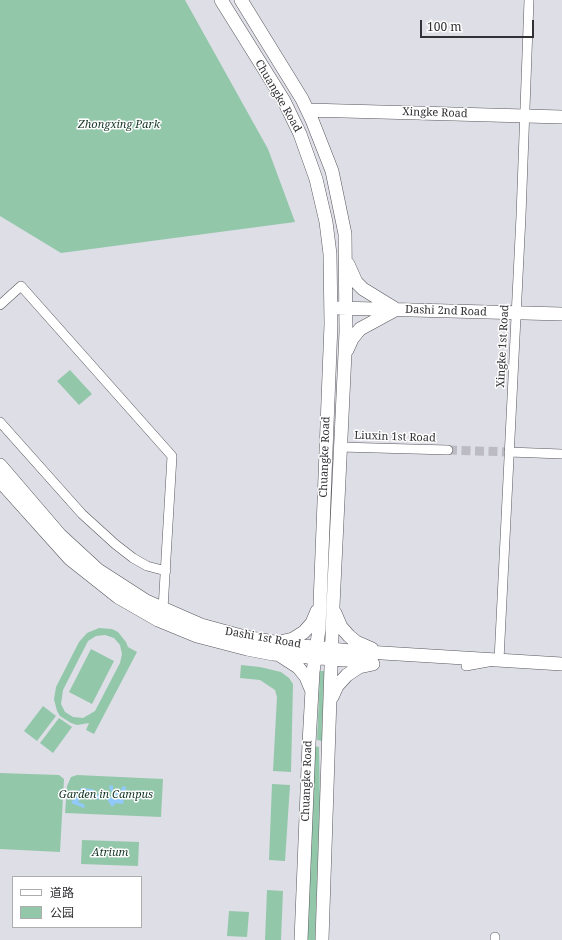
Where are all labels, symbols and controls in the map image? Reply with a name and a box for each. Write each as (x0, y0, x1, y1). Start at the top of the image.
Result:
scale bar (422, 12, 536, 38)
text: 100 m (427, 18, 462, 35)
street label: Chuangke Road (252, 57, 304, 135)
street label: Xingke Road (402, 105, 468, 121)
park label: Zhongxing Park (78, 118, 160, 132)
street label: Dashi 2nd Road (405, 303, 487, 319)
street label: Xingke 1st Road (494, 304, 512, 388)
street label: Chuangke Road (317, 416, 333, 498)
street label: Liuxin 1st Road (354, 429, 436, 445)
street label: Dashi 1st Road (224, 625, 302, 651)
street label: Chuangke Road (299, 740, 315, 822)
park label: Garden in Campus (59, 788, 153, 802)
park label: Atrium (92, 846, 128, 860)
legend (12, 876, 142, 928)
text: 道路 (50, 884, 74, 901)
text: 公园 (50, 904, 74, 921)

